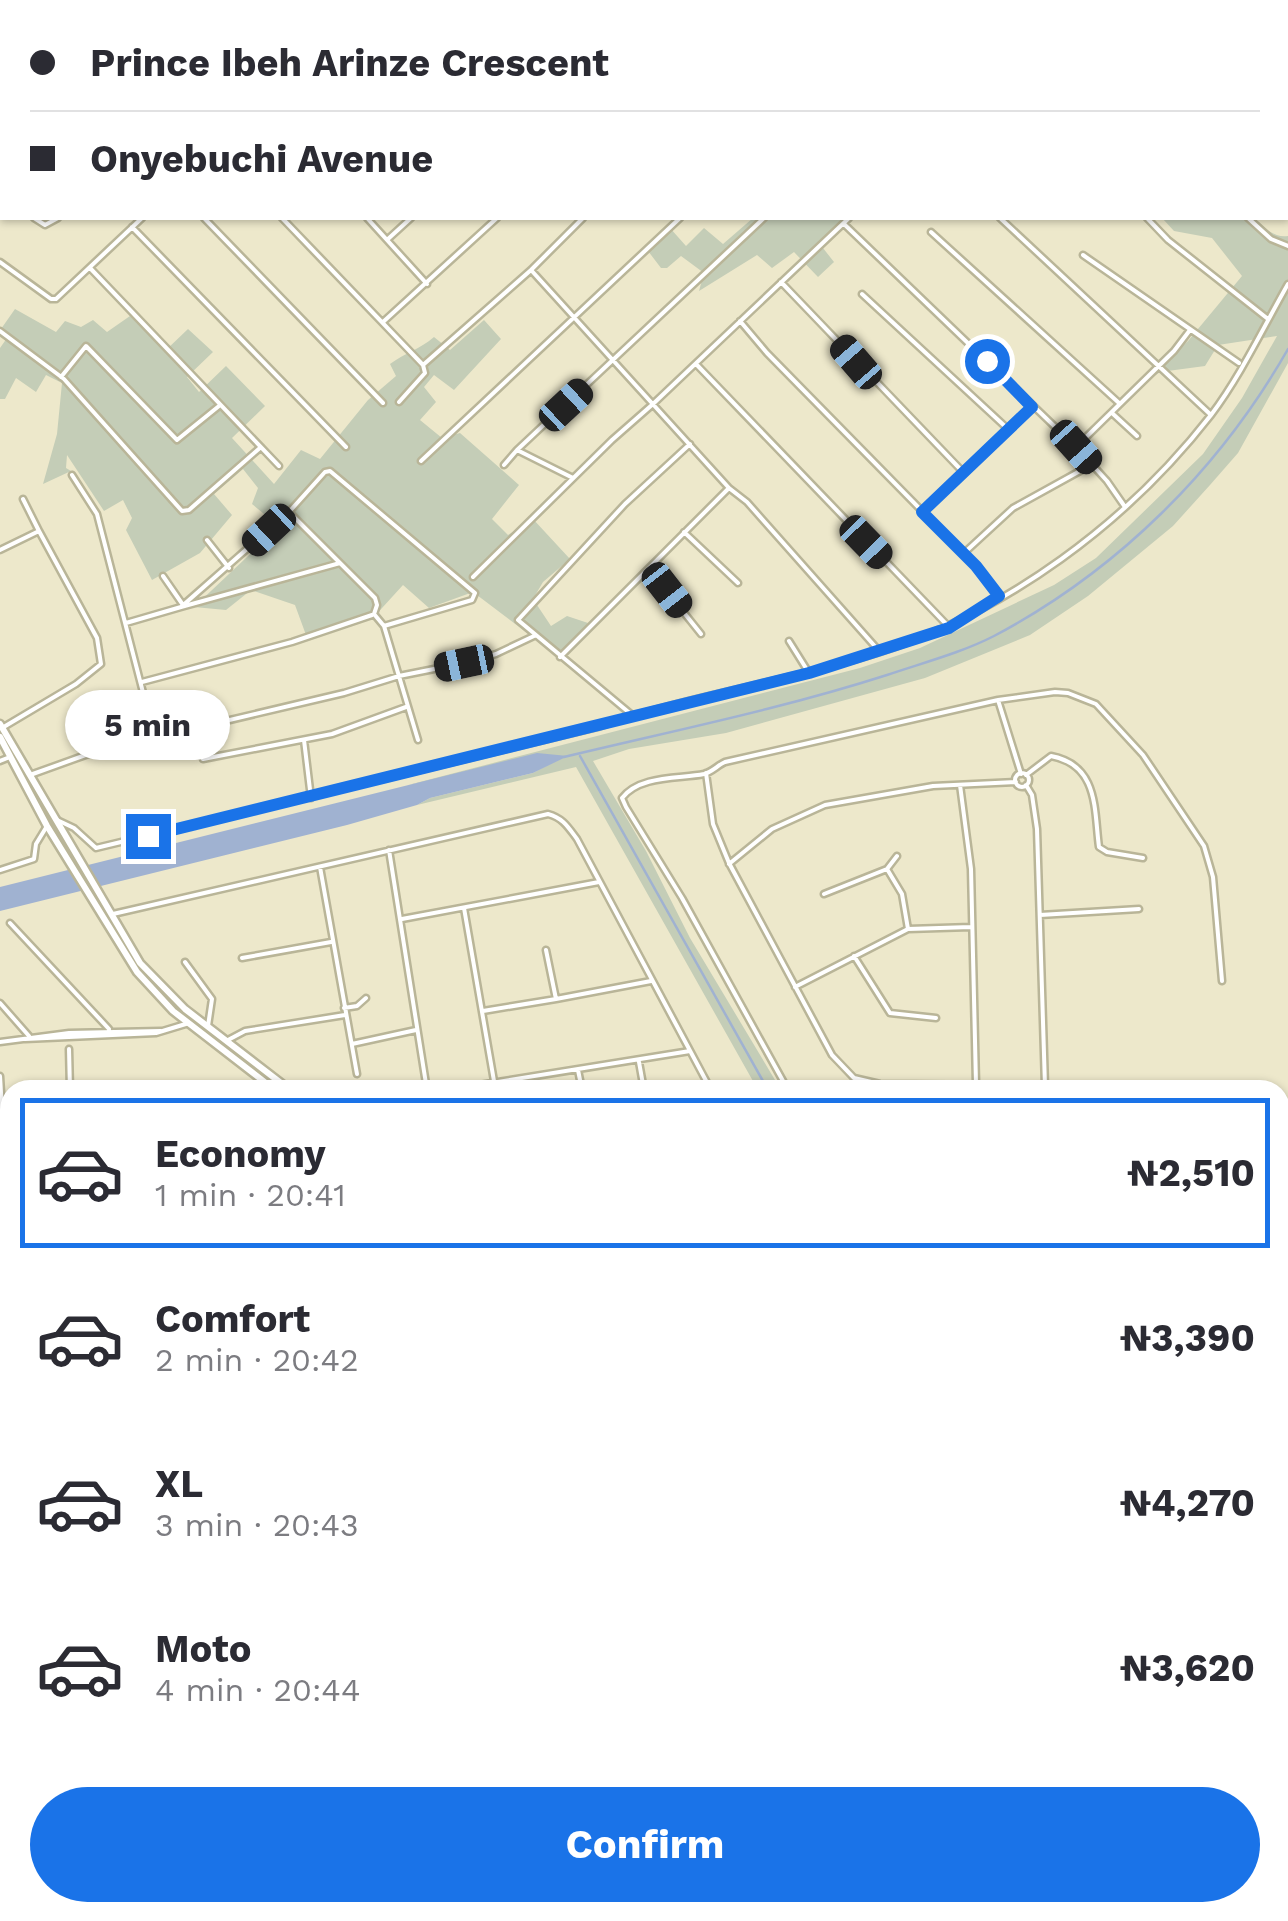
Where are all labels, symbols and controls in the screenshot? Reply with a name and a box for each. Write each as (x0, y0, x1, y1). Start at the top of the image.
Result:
text: Prince Ibeh Arinze Crescent (90, 41, 609, 85)
text: Onyebuchi Avenue (90, 137, 433, 181)
car (825, 330, 887, 394)
route start (965, 339, 1010, 384)
car (534, 374, 598, 436)
car (1045, 415, 1107, 479)
car (237, 499, 301, 561)
car (834, 510, 898, 574)
car (637, 557, 697, 623)
car (432, 642, 496, 684)
callout: 5 min (66, 691, 230, 761)
text: 5 min (104, 706, 191, 744)
route end (126, 814, 171, 859)
icon: car (35, 1128, 125, 1218)
text: Economy (155, 1132, 326, 1176)
text: ₦2,510 (1127, 1151, 1255, 1195)
text: 1 min · 20:41 (155, 1176, 346, 1214)
icon: car (35, 1293, 125, 1383)
text: Comfort (155, 1297, 310, 1341)
text: ₦3,390 (1120, 1316, 1255, 1360)
text: 2 min · 20:42 (155, 1341, 359, 1379)
icon: car (35, 1458, 125, 1548)
text: XL (155, 1462, 203, 1506)
text: ₦4,270 (1120, 1481, 1255, 1525)
text: 3 min · 20:43 (155, 1506, 359, 1544)
icon: car (35, 1623, 125, 1713)
text: Moto (155, 1627, 251, 1671)
text: ₦3,620 (1120, 1646, 1255, 1690)
text: 4 min · 20:44 (155, 1671, 360, 1709)
button: Confirm (30, 1787, 1260, 1902)

